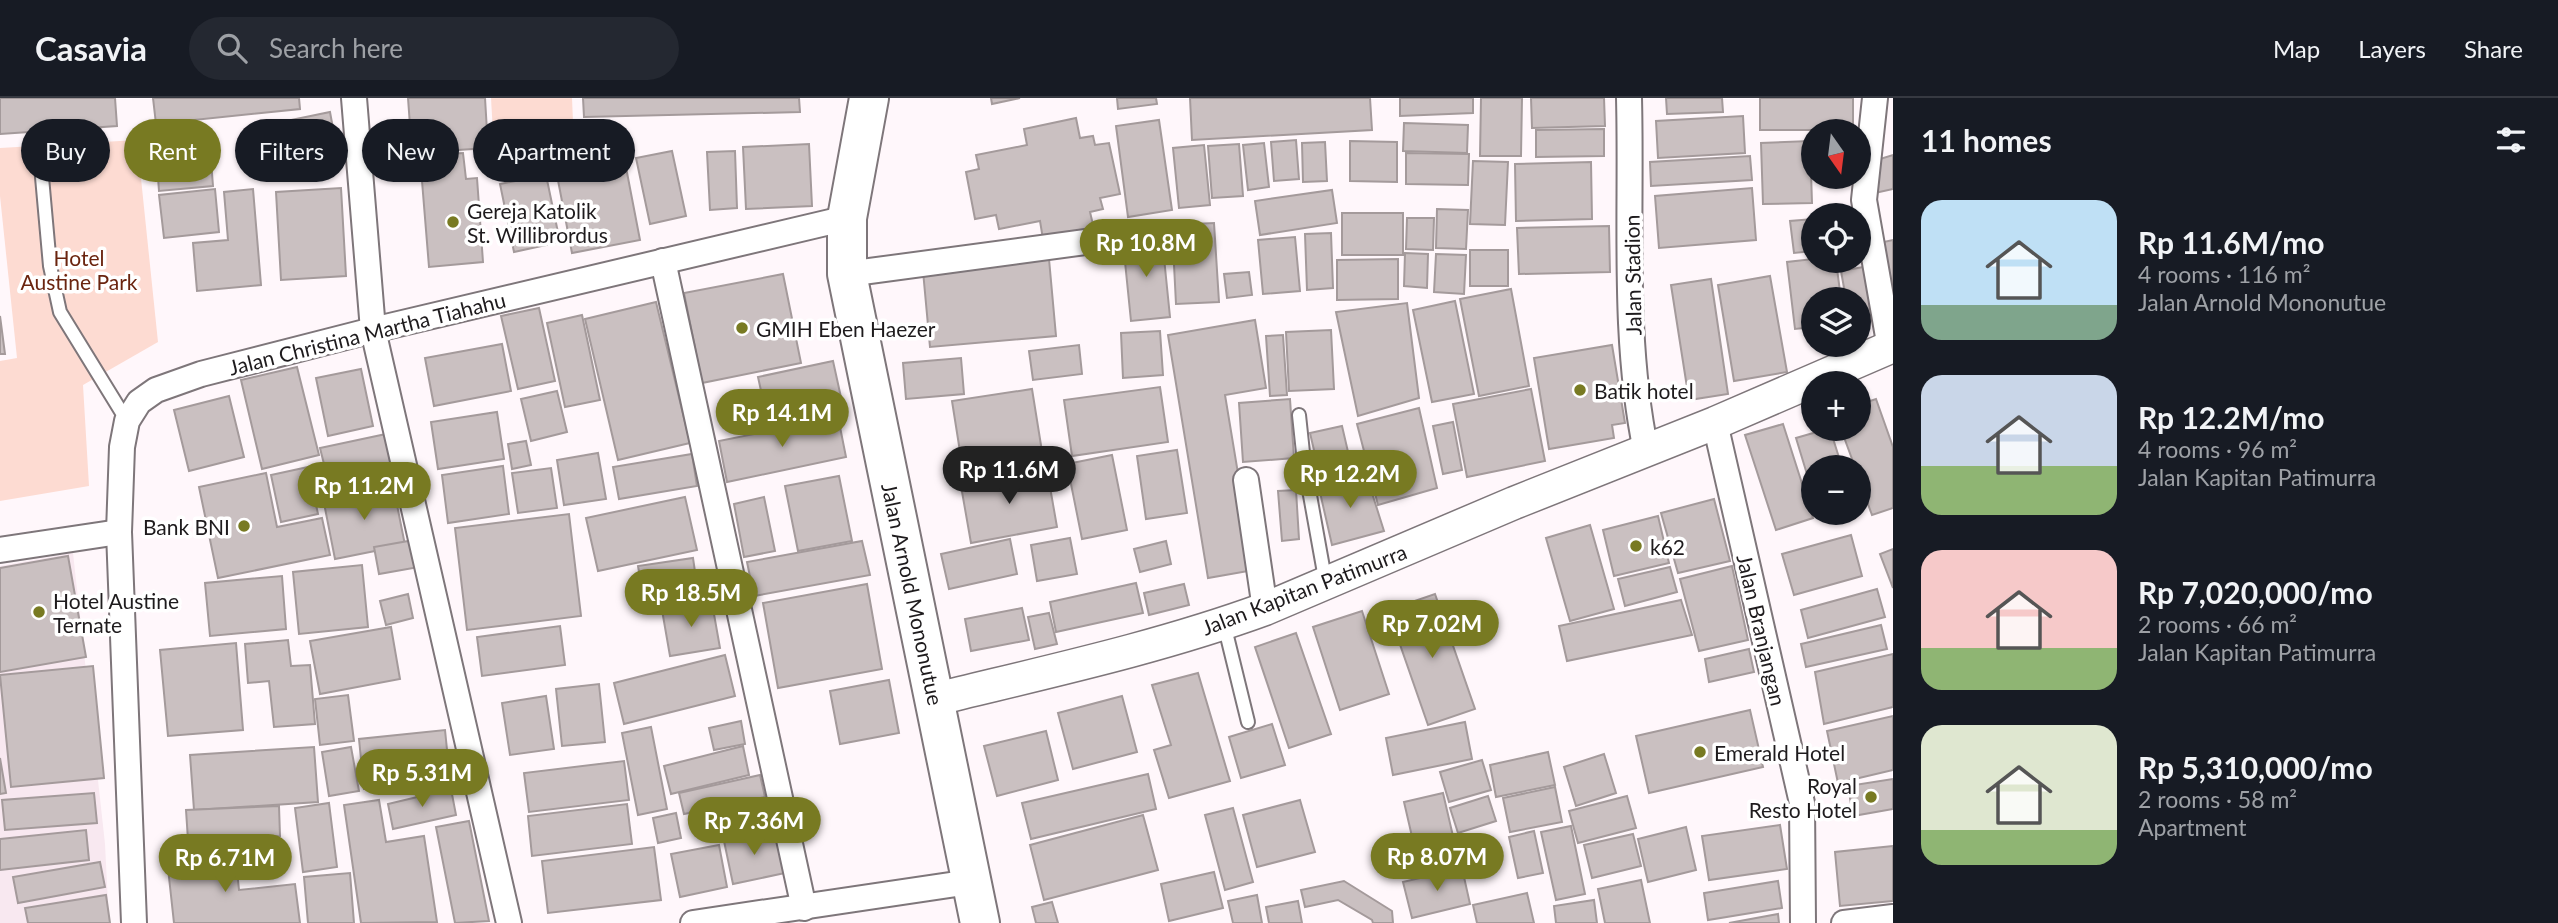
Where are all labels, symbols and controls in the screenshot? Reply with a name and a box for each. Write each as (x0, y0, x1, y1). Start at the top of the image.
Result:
search box (189, 17, 679, 80)
text: Casavia (35, 28, 147, 68)
icon: search (213, 29, 251, 67)
text: Search here (269, 32, 403, 64)
text: Map (2273, 34, 2320, 63)
text: Layers (2358, 34, 2426, 63)
text: Share (2464, 34, 2523, 63)
chip: Buy (21, 119, 110, 182)
chip: Rent (124, 119, 221, 182)
chip: Filters (235, 119, 348, 182)
chip: New (362, 119, 459, 182)
chip: Apartment (473, 119, 635, 182)
north arrow (1801, 119, 1871, 189)
map controls (1801, 119, 1871, 525)
icon: filters (2492, 121, 2530, 159)
text: 11 homes (1921, 122, 2052, 158)
place label: Gereja Katolik St. Willibrordus (467, 198, 608, 247)
button: locate (1801, 203, 1871, 273)
marker: Gereja Katolik St. Willibrordus (445, 214, 461, 230)
street label: Jalan Stadion (1618, 214, 1646, 336)
pin: Rp 10.8M (1074, 220, 1218, 279)
text: Rp 11.6M/mo (2138, 224, 2325, 260)
text: Rp 10.8M (1096, 228, 1196, 256)
icon: home (1977, 228, 2061, 312)
park label: Hotel Austine Park (21, 245, 138, 294)
text: 4 rooms · 116 m² (2138, 260, 2310, 288)
street label: Jalan Christina Martha Tiahahu (226, 286, 508, 380)
button: layers (1801, 287, 1871, 357)
text: Jalan Arnold Mononutue (2138, 288, 2386, 316)
place label: GMIH Eben Haezer (756, 316, 936, 341)
marker: GMIH Eben Haezer (734, 320, 750, 336)
button: + (1801, 371, 1871, 441)
place label: Batik hotel (1594, 378, 1694, 403)
marker: Batik hotel (1572, 382, 1588, 398)
pin: Rp 14.1M (710, 390, 854, 449)
text: Rp 14.1M (732, 398, 832, 426)
text: Rp 12.2M/mo (2138, 399, 2325, 435)
icon: home (1977, 403, 2061, 487)
text: 4 rooms · 96 m² (2138, 435, 2297, 463)
pin: Rp 11.6M (937, 446, 1081, 506)
pin: Rp 12.2M (1278, 450, 1422, 510)
text: Rp 11.6M (959, 455, 1059, 483)
button: − (1801, 455, 1871, 525)
text: Rp 12.2M (1300, 459, 1400, 487)
pin: Rp 11.2M (292, 462, 436, 522)
text: Jalan Kapitan Patimurra (2138, 463, 2376, 491)
text: Rp 11.2M (314, 471, 414, 499)
street label: Jalan Arnold Mononutue (877, 481, 949, 707)
place label: Bank BNI (143, 514, 230, 539)
marker: Bank BNI (236, 518, 252, 534)
place label: k62 (1650, 534, 1685, 559)
street label: Jalan Kapitan Patimurra (1198, 538, 1410, 640)
marker: k62 (1628, 538, 1644, 554)
street label: Jalan Branjangan (1732, 552, 1792, 708)
pin: Rp 18.5M (619, 570, 763, 629)
text: Rp 7,020,000/mo (2138, 574, 2373, 610)
text: Rp 18.5M (641, 578, 741, 606)
icon: home (1977, 578, 2061, 662)
place label: Hotel Austine Ternate (53, 588, 179, 637)
pin: Rp 7.02M (1360, 601, 1504, 660)
marker: Hotel Austine Ternate (31, 604, 47, 620)
text: Rp 7.02M (1382, 609, 1482, 637)
text: 2 rooms · 66 m² (2138, 610, 2297, 638)
text: Jalan Kapitan Patimurra (2138, 638, 2376, 666)
place label: Emerald Hotel (1714, 740, 1845, 765)
marker: Emerald Hotel (1692, 744, 1708, 760)
text: Rp 5,310,000/mo (2138, 749, 2373, 785)
pin: Rp 5.31M (350, 750, 494, 809)
icon: home (1977, 753, 2061, 837)
text: Rp 5.31M (372, 758, 472, 786)
place label: Royal Resto Hotel (1749, 773, 1857, 822)
text: 2 rooms · 58 m² (2138, 785, 2297, 813)
marker: Royal Resto Hotel (1863, 789, 1879, 805)
pin: Rp 7.36M (682, 798, 826, 857)
text: Rp 7.36M (704, 806, 804, 834)
text: Apartment (2138, 813, 2246, 841)
pin: Rp 6.71M (153, 834, 297, 894)
pin: Rp 8.07M (1365, 834, 1509, 893)
text: Rp 8.07M (1387, 842, 1487, 870)
text: Rp 6.71M (175, 843, 275, 871)

